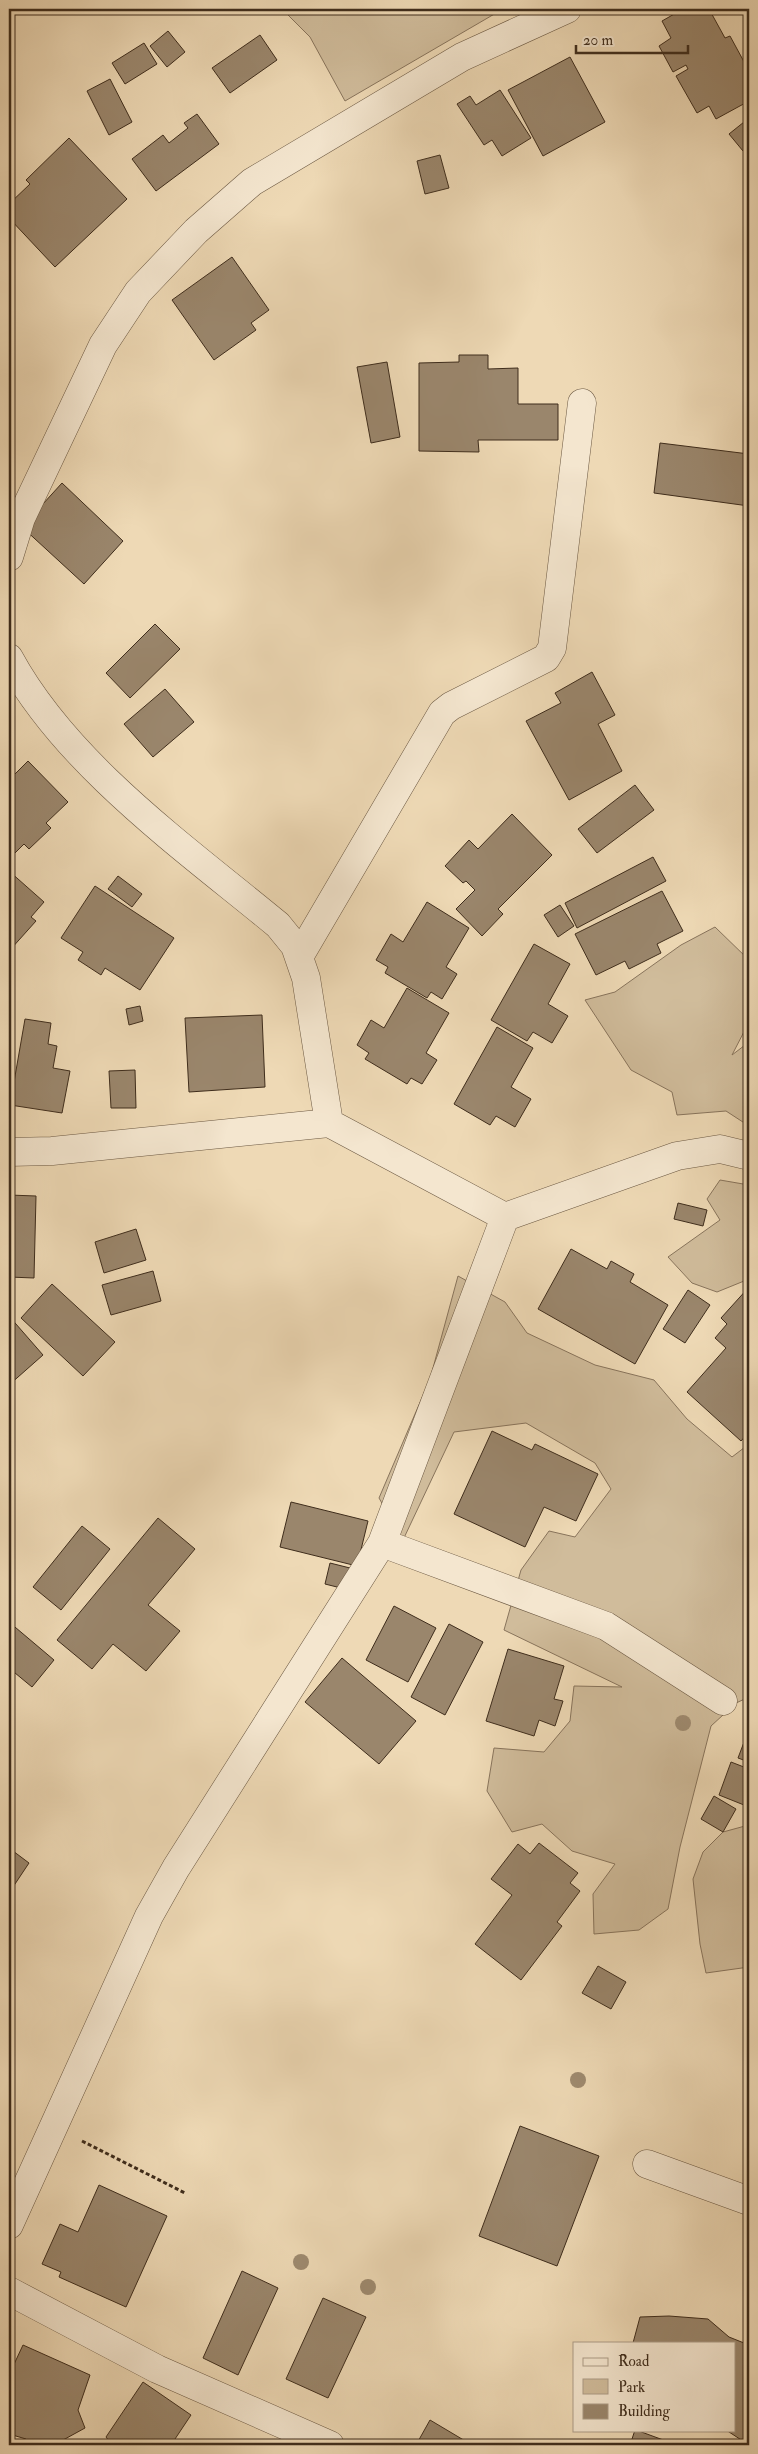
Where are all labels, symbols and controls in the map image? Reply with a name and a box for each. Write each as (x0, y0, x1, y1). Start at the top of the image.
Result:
scale bar (576, 22, 688, 54)
text: 20 m (583, 31, 613, 50)
legend (573, 2342, 736, 2432)
text: Road (618, 2352, 650, 2371)
text: Park (618, 2378, 645, 2397)
text: Building (618, 2402, 670, 2421)

